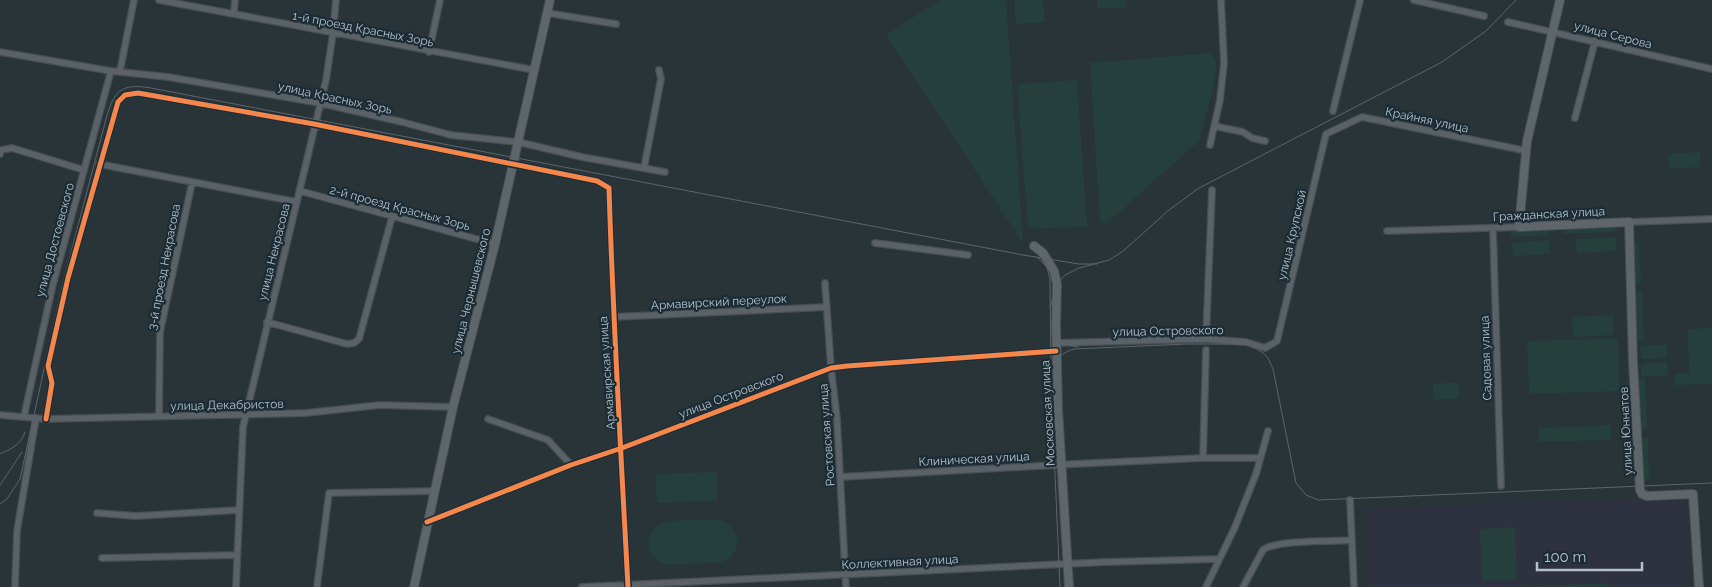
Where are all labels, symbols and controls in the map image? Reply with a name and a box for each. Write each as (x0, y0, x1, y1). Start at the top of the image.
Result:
street label: 1-й проезд Красных Зорь (291, 8, 435, 50)
street label: улица Серова (1573, 19, 1653, 51)
street label: улица Красных Зорь (277, 79, 393, 117)
street label: Крайняя улица (1384, 104, 1470, 136)
street label: улица Достоевского (33, 181, 77, 299)
street label: 2-й проезд Красных Зорь (328, 183, 472, 234)
street label: улица Крупской (1275, 189, 1309, 281)
street label: улица Некрасова (255, 202, 293, 302)
street label: 3-й проезд Некрасова (145, 203, 183, 331)
street label: Гражданская улица (1493, 204, 1605, 224)
street label: улица Чернышевского (449, 227, 493, 355)
street label: Армавирский переулок (651, 291, 787, 313)
street label: Садовая улица (1478, 315, 1494, 401)
street label: Армавирская улица (596, 316, 618, 430)
street label: улица Островского (1112, 323, 1224, 339)
street label: Московская улица (1038, 360, 1058, 466)
street label: улица Островского (677, 369, 785, 421)
street label: Ростовская улица (816, 383, 838, 487)
street label: улица Юннатов (1617, 386, 1635, 476)
street label: улица Декабристов (170, 397, 284, 413)
street label: Клиническая улица (918, 449, 1030, 469)
scale bar (1537, 540, 1642, 572)
text: 100 m (1544, 548, 1586, 566)
street label: Коллективная улица (841, 552, 959, 572)

